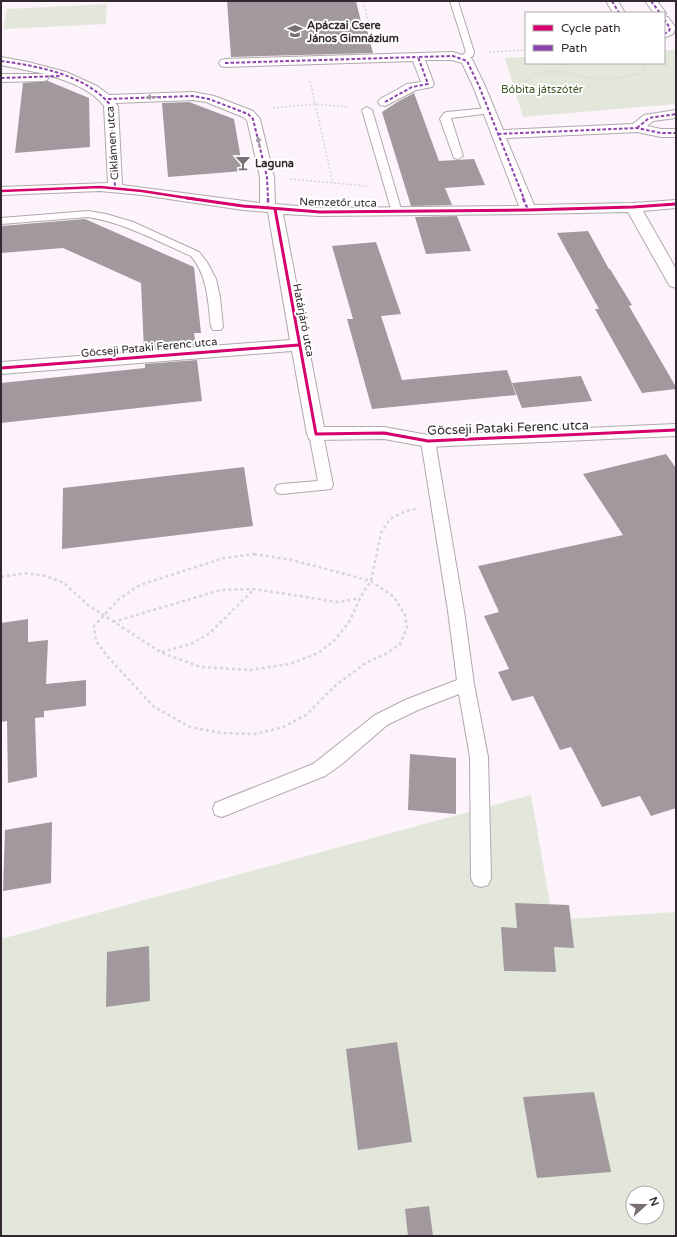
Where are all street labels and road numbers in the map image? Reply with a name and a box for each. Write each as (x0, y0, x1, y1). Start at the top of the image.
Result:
street label: Ciklámen utca (103, 106, 122, 180)
street label: Nemzetőr utca (299, 195, 377, 210)
street label: Határjáró utca (290, 282, 317, 358)
street label: Göcseji Pataki Ferenc utca (80, 335, 218, 360)
street label: Göcseji Pataki Ferenc utca (427, 417, 589, 439)

